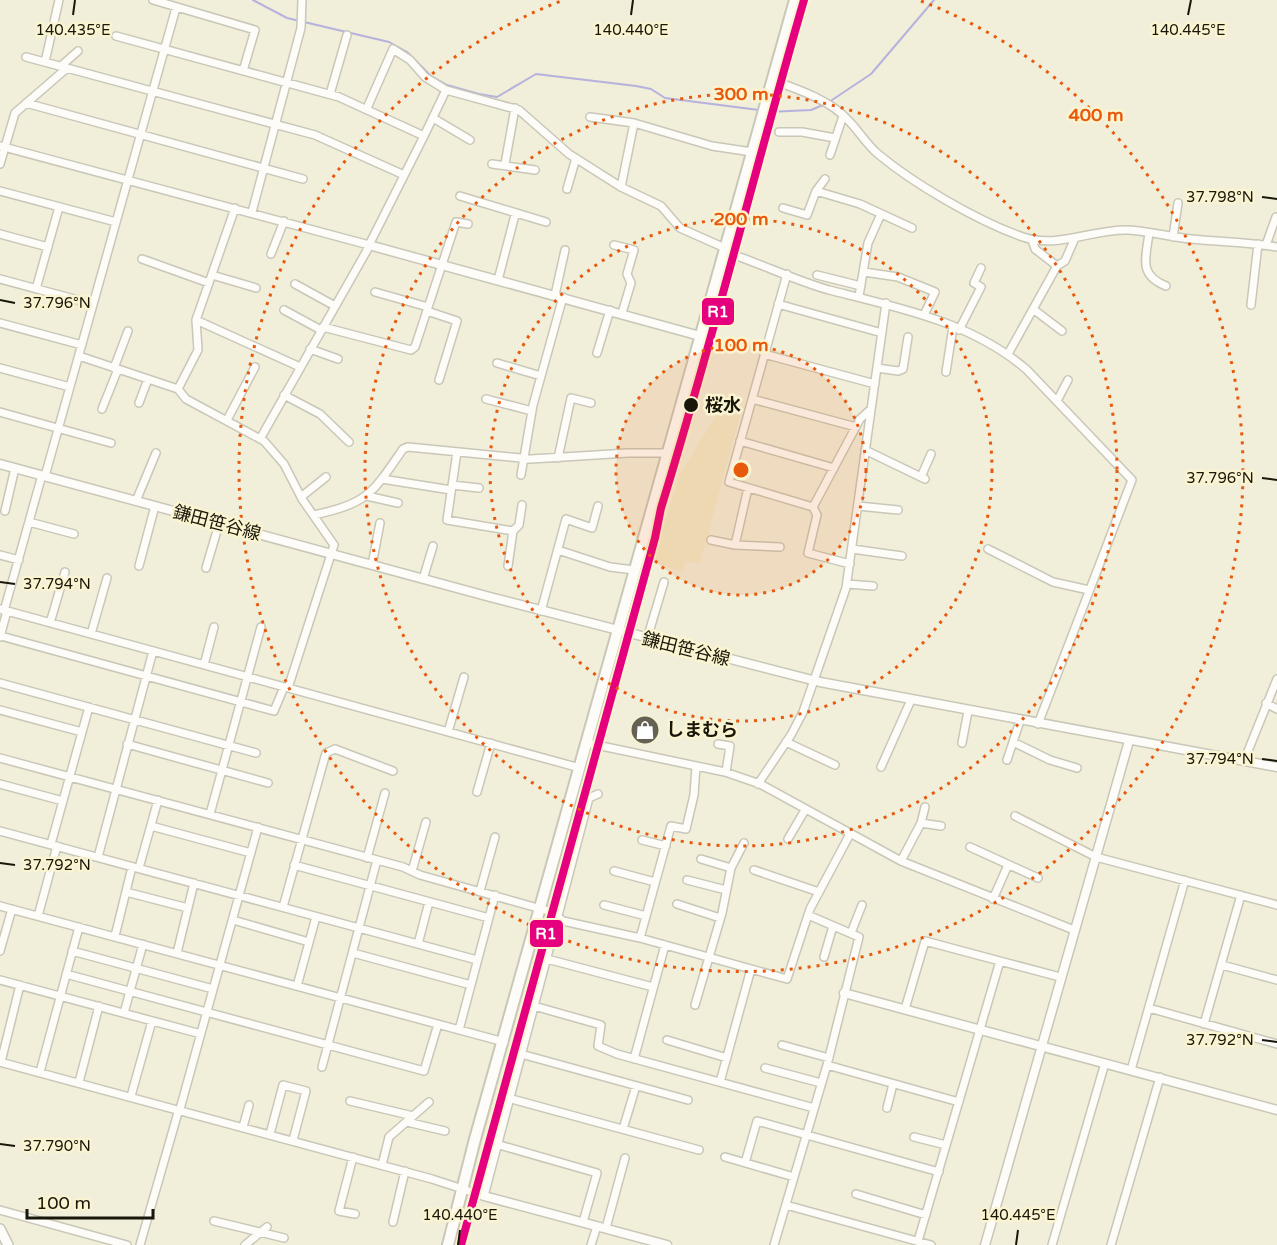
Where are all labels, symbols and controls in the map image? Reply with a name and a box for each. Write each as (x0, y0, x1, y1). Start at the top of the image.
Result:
text: 140.435°E (35, 21, 111, 39)
text: 140.440°E (593, 21, 669, 39)
text: 140.445°E (1150, 21, 1226, 39)
text: 300 m (713, 83, 769, 105)
text: 400 m (1068, 104, 1124, 126)
text: 37.798°N (1186, 188, 1254, 206)
text: 200 m (713, 208, 769, 230)
text: 37.796°N (23, 294, 91, 312)
line badge: R1 (701, 297, 735, 326)
text: R1 (707, 302, 729, 322)
text: 100 m (713, 334, 769, 356)
place label: 桜水 (705, 394, 741, 416)
marker: 桜水 (682, 396, 700, 414)
centre of rings (731, 460, 751, 480)
text: 37.796°N (1186, 469, 1254, 487)
street label: 鎌田笹谷線 (171, 501, 263, 545)
text: 37.794°N (23, 575, 91, 593)
street label: 鎌田笹谷線 (640, 627, 732, 671)
shop icon: しまむら (629, 714, 661, 746)
place label: しまむら (666, 719, 738, 741)
text: 37.794°N (1186, 750, 1254, 768)
text: 37.792°N (23, 856, 91, 874)
line badge: R1 (529, 919, 564, 948)
text: R1 (535, 924, 557, 944)
text: 37.792°N (1186, 1031, 1254, 1049)
text: 37.790°N (23, 1137, 91, 1155)
scale bar (27, 1182, 153, 1220)
text: 100 m (36, 1192, 91, 1214)
text: 140.440°E (422, 1206, 498, 1224)
text: 140.445°E (980, 1206, 1056, 1224)

